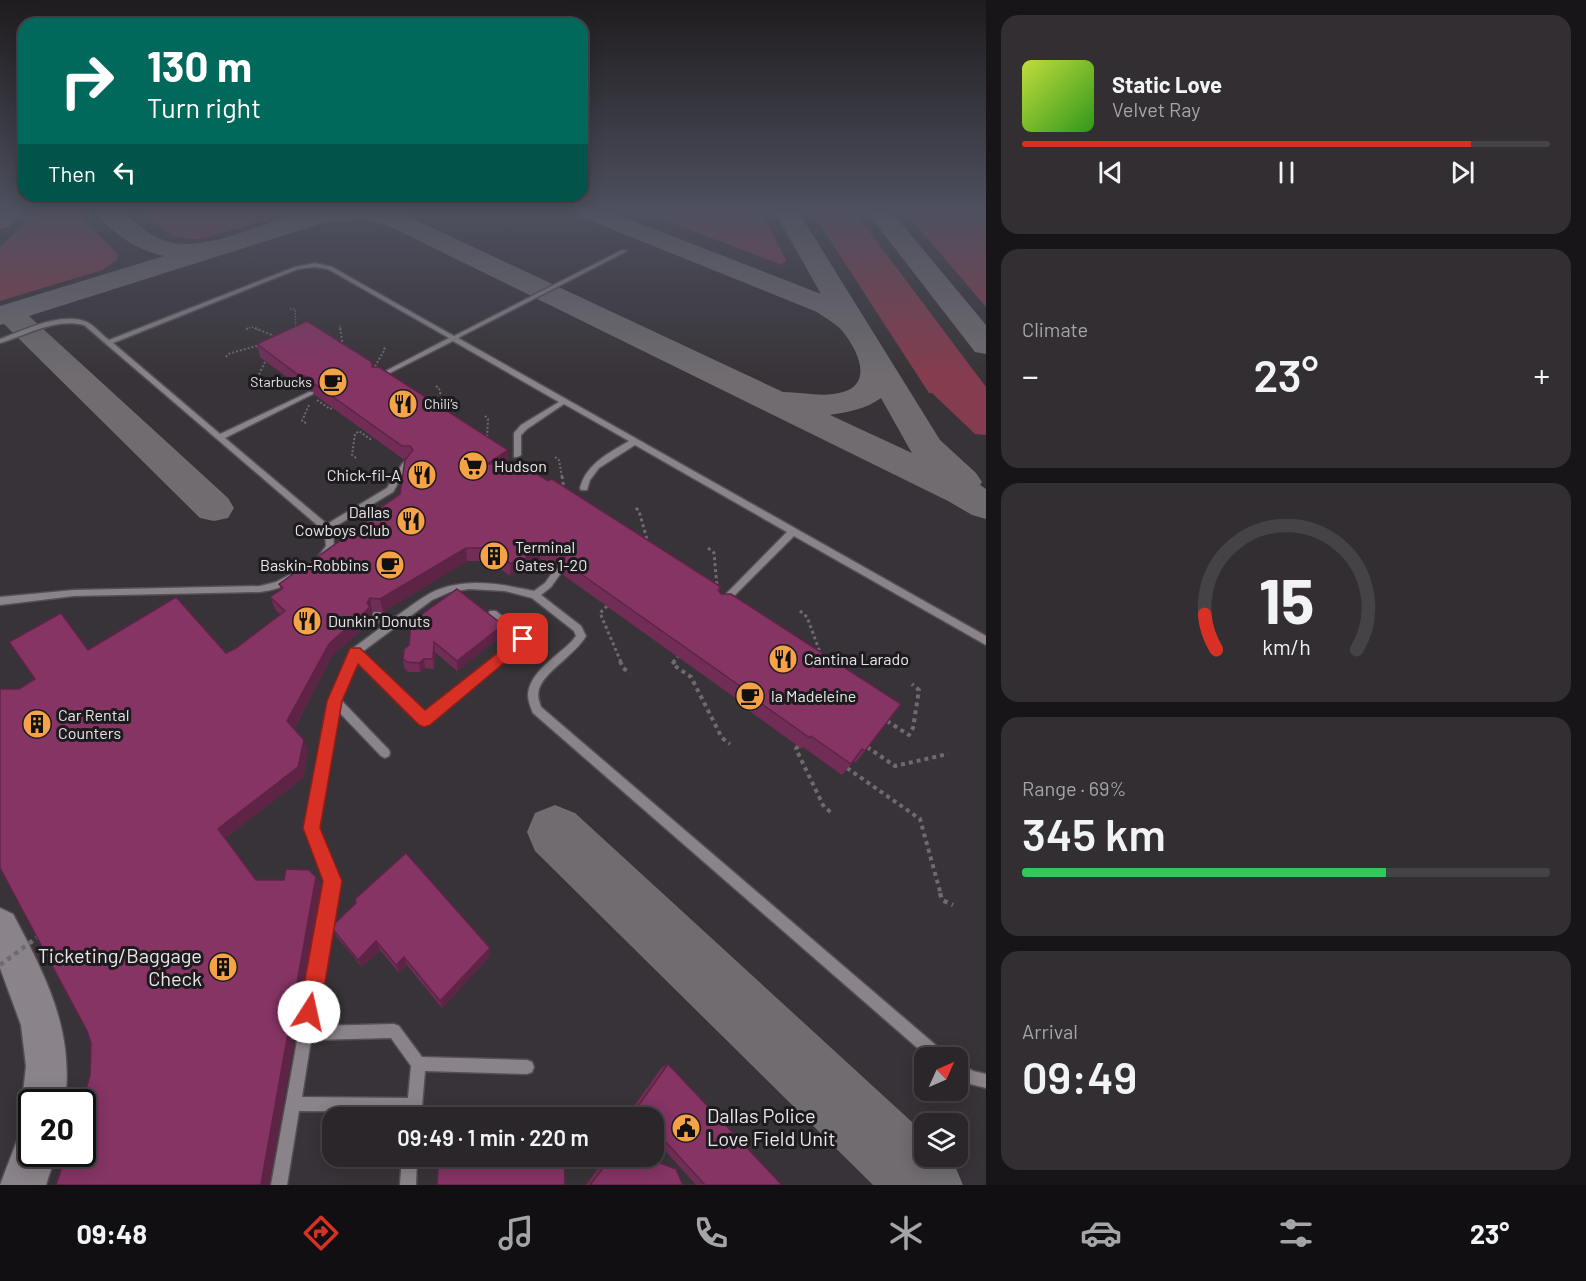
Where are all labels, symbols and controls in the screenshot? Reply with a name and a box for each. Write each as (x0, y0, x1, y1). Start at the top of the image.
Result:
text: 130 m (147, 40, 252, 90)
icon: right (48, 42, 126, 120)
text: Static Love (1112, 71, 1222, 97)
text: Turn right (147, 91, 261, 123)
text: Velvet Ray (1112, 97, 1201, 121)
icon: left (108, 156, 141, 189)
icon: previous (1094, 156, 1127, 189)
icon: pause (1270, 156, 1303, 189)
icon: next (1446, 156, 1479, 189)
text: Then (48, 160, 96, 186)
text: Climate (1022, 317, 1088, 341)
text: 23° (1253, 347, 1319, 401)
text: − (1022, 355, 1039, 395)
text: + (1534, 355, 1550, 395)
cafe icon: Starbucks (317, 366, 349, 398)
place label: Starbucks (250, 373, 312, 390)
restaurant icon: Chili’s (387, 388, 419, 420)
place label: Chili’s (424, 395, 459, 412)
supermarket icon: Hudson (457, 450, 489, 482)
place label: Hudson (494, 456, 547, 475)
restaurant icon: Chick-fil-A (406, 459, 438, 491)
place label: Chick-fil-A (327, 465, 401, 484)
place label: Dallas Cowboys Club (295, 502, 390, 539)
restaurant icon: Dallas Cowboys Club (395, 505, 427, 537)
place label: Terminal Gates 1-20 (515, 537, 587, 574)
building icon: Terminal Gates 1-20 (478, 540, 510, 572)
cafe icon: Baskin-Robbins (374, 549, 406, 581)
place label: Baskin-Robbins (260, 555, 369, 574)
text: 15 (1258, 562, 1314, 636)
restaurant icon: Dunkin’ Donuts (291, 605, 323, 637)
place label: Dunkin’ Donuts (328, 611, 430, 630)
pin (497, 613, 548, 664)
icon: arrive (506, 622, 539, 655)
text: km/h (1262, 634, 1310, 659)
restaurant icon: Cantina Larado (767, 643, 799, 675)
place label: Cantina Larado (804, 649, 909, 668)
cafe icon: la Madeleine (734, 680, 766, 712)
place label: la Madeleine (771, 686, 856, 705)
place label: Car Rental Counters (58, 705, 129, 742)
building icon: Car Rental Counters (21, 708, 53, 740)
text: Range · 69% (1022, 776, 1126, 800)
text: 345 km (1022, 806, 1166, 860)
place label: Ticketing/Baggage Check (38, 943, 202, 990)
building icon: Ticketing/Baggage Check (207, 951, 239, 983)
position arrow (277, 980, 341, 1044)
text: Arrival (1022, 1019, 1078, 1043)
north arrow (914, 1047, 968, 1101)
map controls (914, 1047, 968, 1167)
text: 09:49 (1022, 1049, 1137, 1103)
speed limit sign: 20 (18, 1089, 96, 1167)
place label: Dallas Police Love Field Unit (707, 1103, 835, 1150)
public building icon: Dallas Police Love Field Unit (670, 1112, 702, 1144)
button: layers (914, 1113, 968, 1167)
text: 09:49 · 1 min · 220 m (397, 1124, 589, 1150)
icon: directions (300, 1212, 342, 1254)
icon: music (495, 1212, 537, 1254)
icon: phone (690, 1212, 732, 1254)
icon: climate (885, 1212, 927, 1254)
icon: car (1080, 1212, 1122, 1254)
icon: filters (1275, 1212, 1317, 1254)
text: 09:48 (77, 1217, 147, 1249)
text: 23° (1470, 1217, 1509, 1249)

